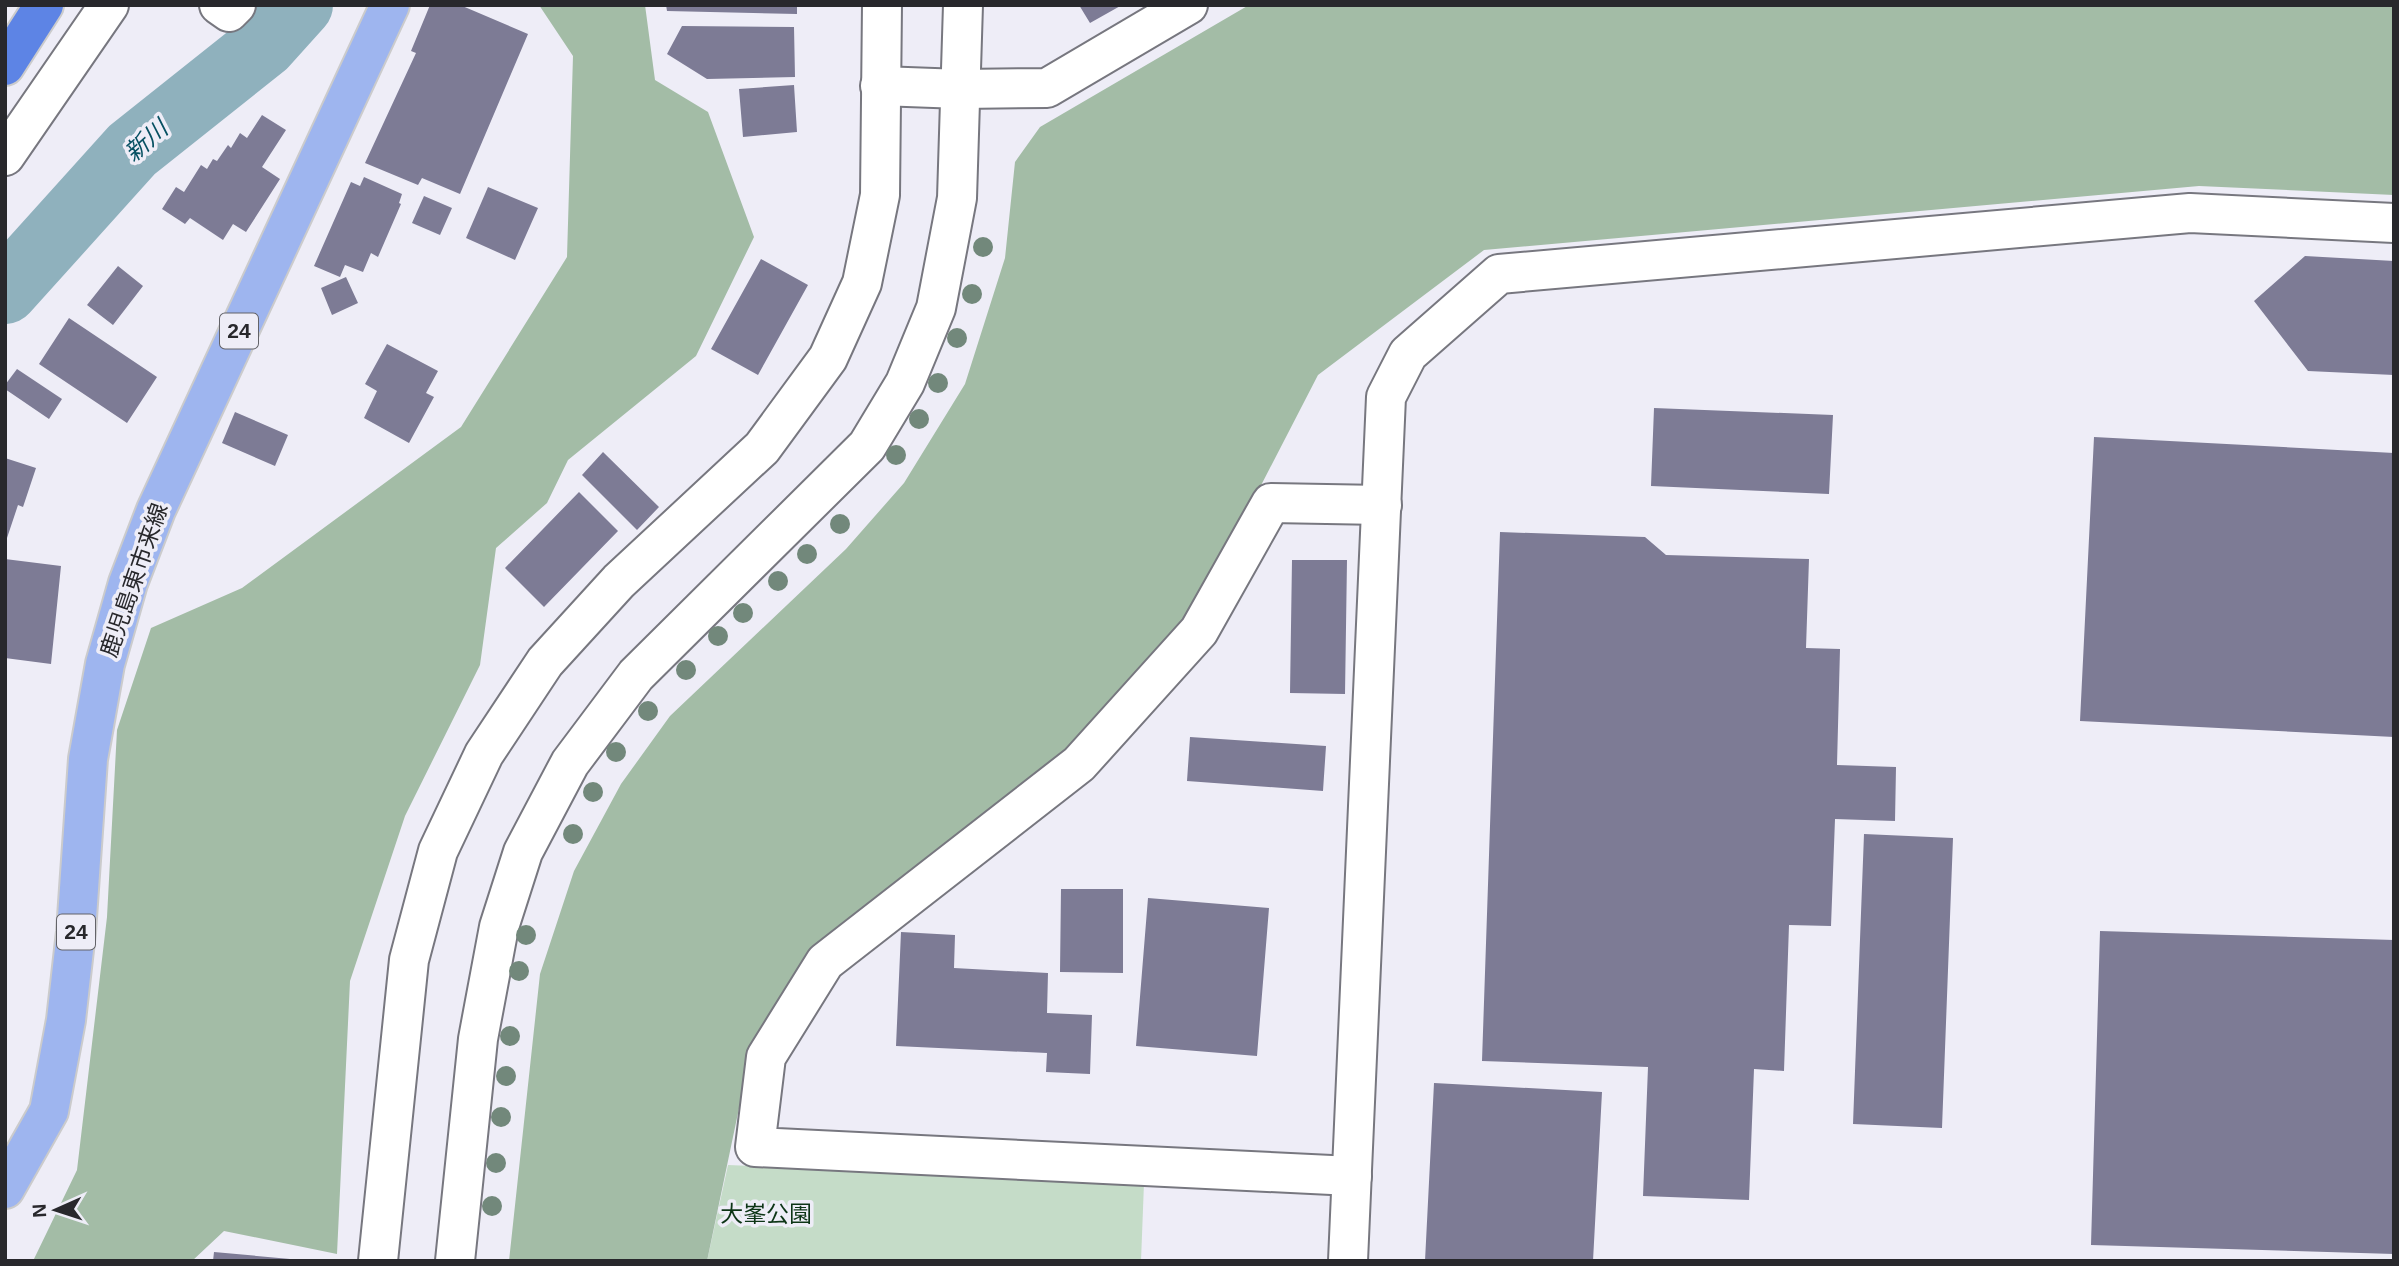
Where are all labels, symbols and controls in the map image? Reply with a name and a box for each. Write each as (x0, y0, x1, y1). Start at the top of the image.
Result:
water label: 新川 (119, 113, 175, 167)
road number: 24 (220, 314, 258, 348)
street label: 鹿児島東市来線 (96, 500, 172, 660)
road number: 24 (57, 914, 95, 950)
north arrow (21, 1175, 91, 1245)
park label: 大峯公園 (720, 1201, 812, 1227)
text: N (29, 1203, 50, 1218)

